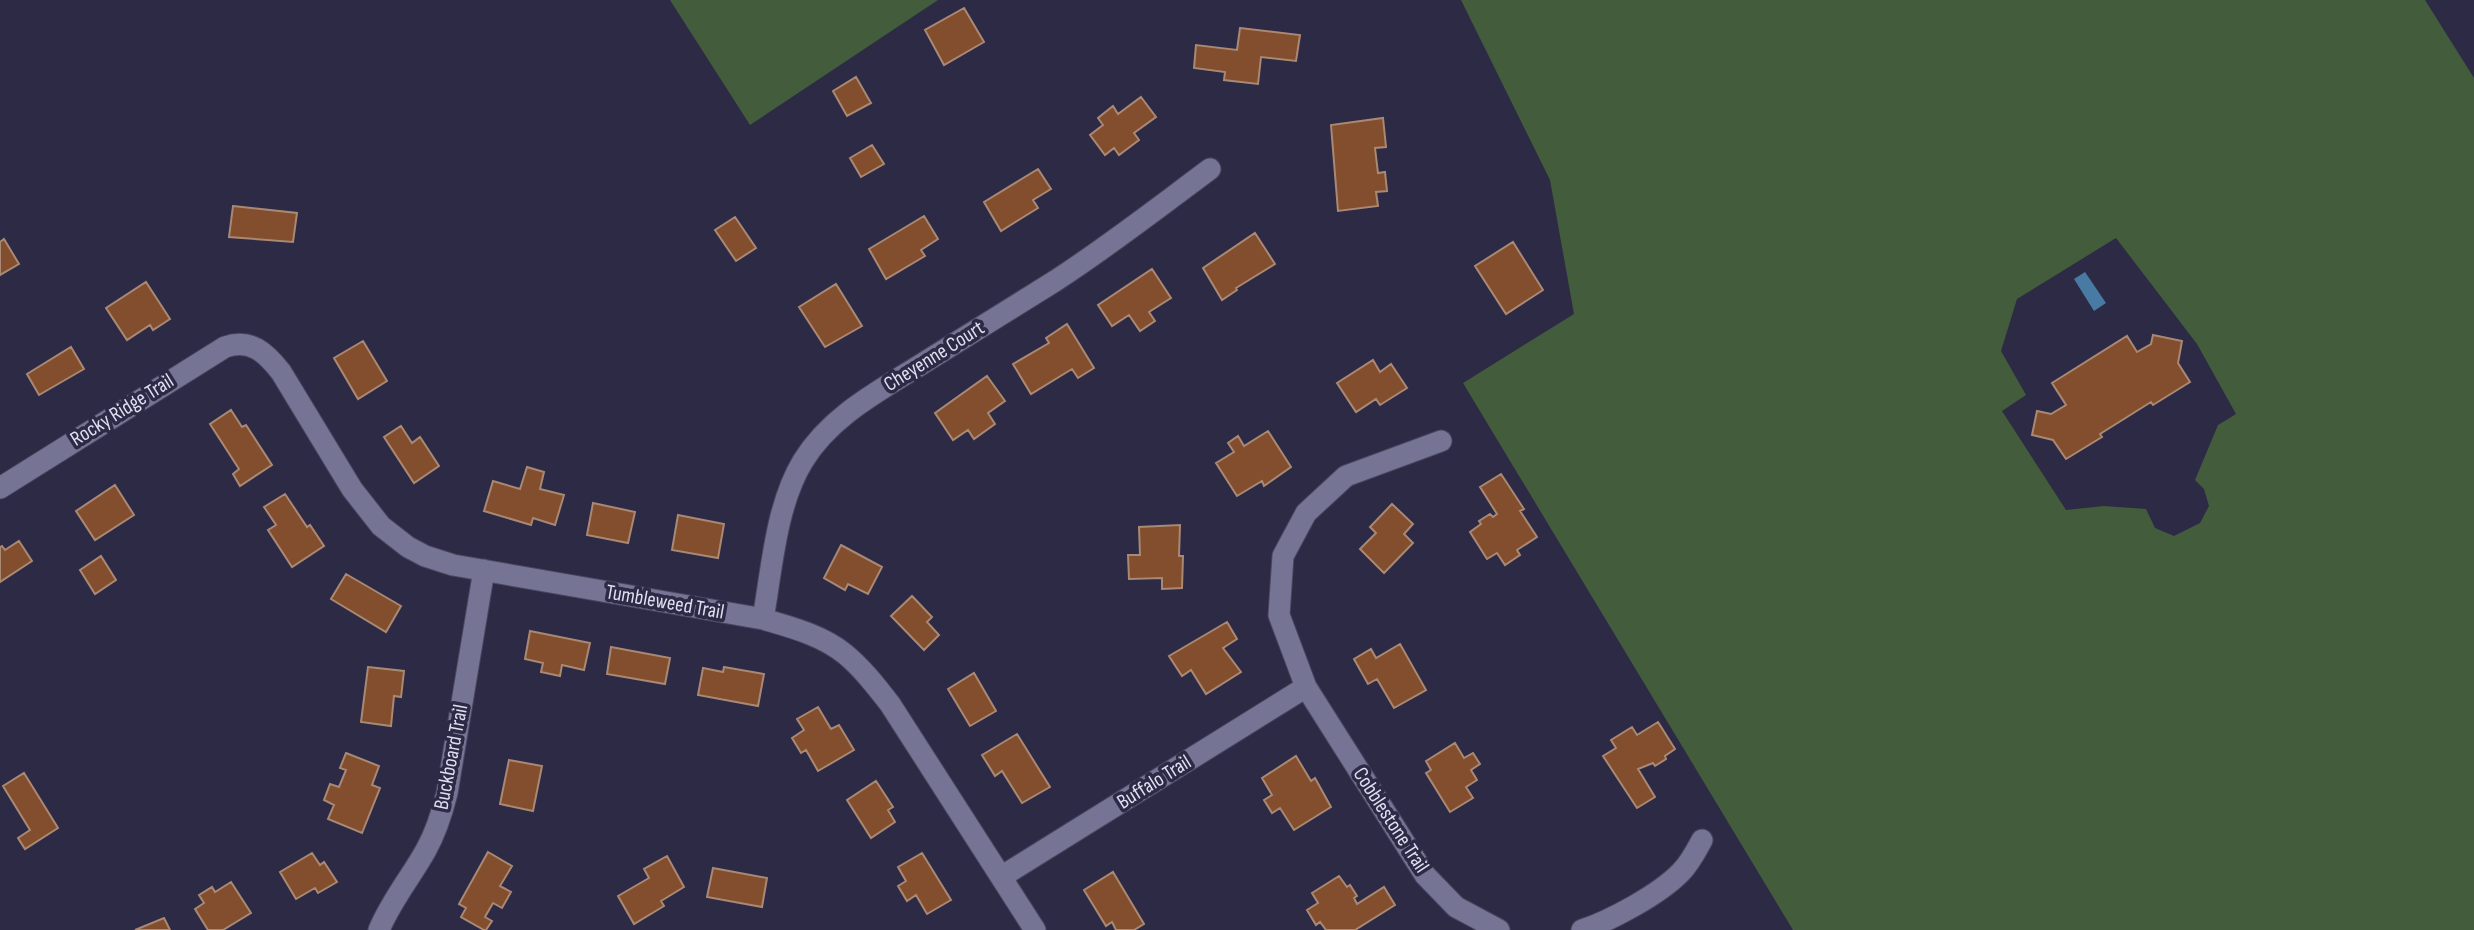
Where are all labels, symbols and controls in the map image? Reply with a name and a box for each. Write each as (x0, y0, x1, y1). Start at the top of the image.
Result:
street label: Cheyenne Court (879, 315, 989, 397)
street label: Rocky Ridge Trail (66, 368, 178, 452)
street label: Tumbleweed Trail (604, 579, 726, 625)
street label: Buckboard Trail (429, 702, 473, 812)
street label: Buffalo Trail (1112, 750, 1196, 814)
street label: Cobblestone Trail (1348, 763, 1434, 877)

